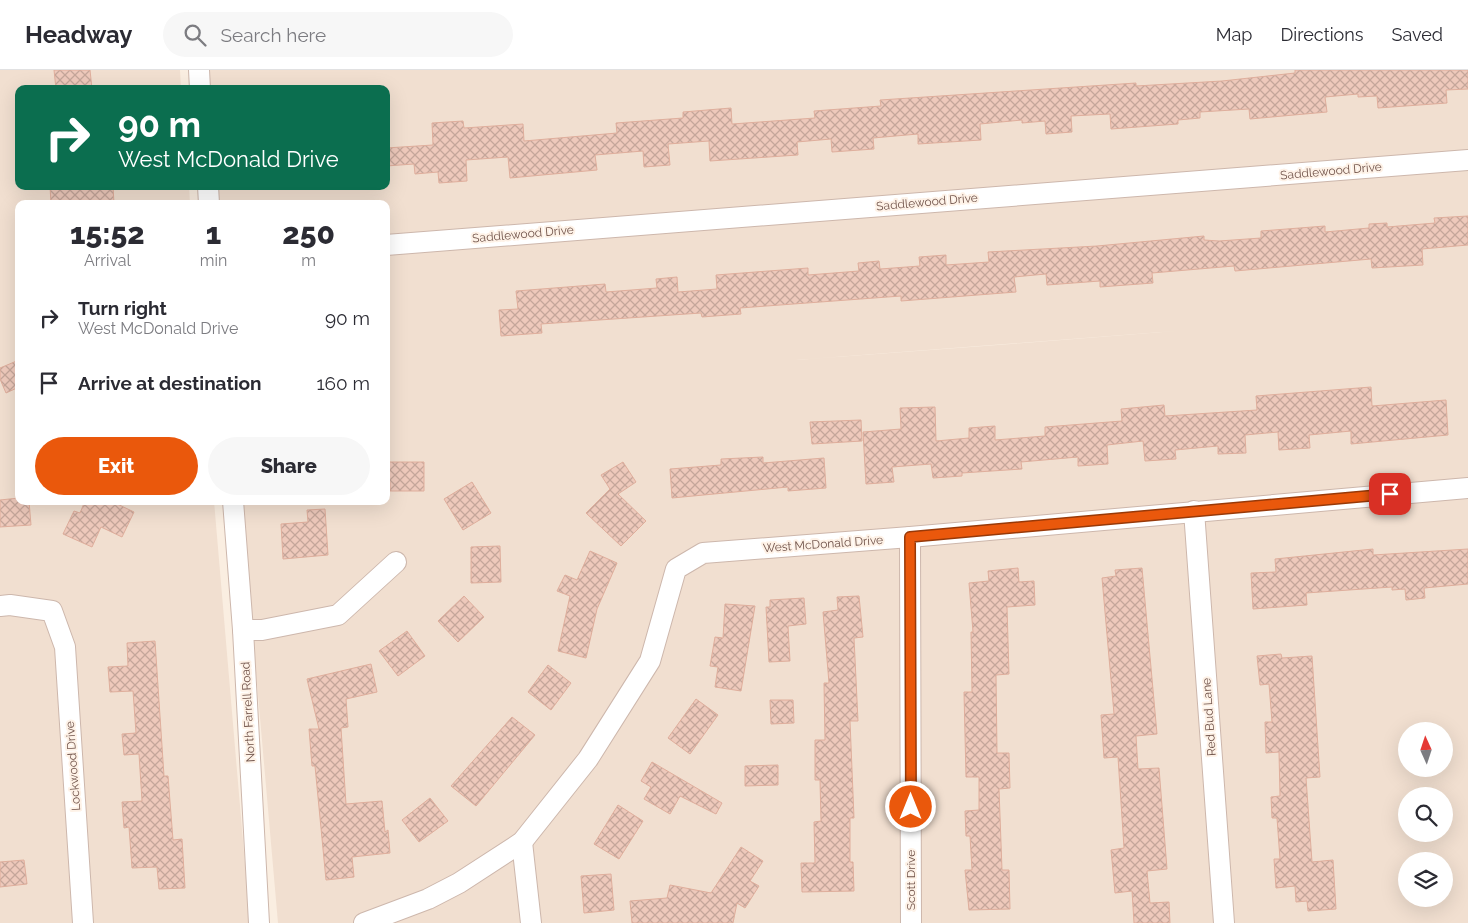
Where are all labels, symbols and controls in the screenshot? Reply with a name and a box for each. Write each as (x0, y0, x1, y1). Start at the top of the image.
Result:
search box (163, 12, 513, 57)
text: Headway (25, 20, 133, 49)
icon: search (181, 21, 209, 49)
text: Search here (221, 24, 326, 46)
text: Map (1216, 24, 1252, 45)
text: Directions (1280, 24, 1364, 45)
text: Saved (1392, 24, 1443, 45)
text: 90 m (118, 104, 201, 145)
icon: right (35, 105, 100, 170)
text: West McDonald Drive (118, 146, 339, 172)
street label: Saddlewood Drive (1280, 160, 1382, 182)
street label: Saddlewood Drive (876, 191, 978, 213)
text: 15:52 (70, 216, 145, 251)
text: 1 (206, 216, 221, 251)
text: 250 (282, 216, 335, 251)
street label: Saddlewood Drive (472, 223, 574, 245)
text: Arrival (84, 251, 131, 270)
text: min (200, 251, 227, 270)
text: m (301, 251, 316, 270)
text: Turn right (78, 297, 167, 319)
icon: right (35, 304, 63, 332)
text: 90 m (325, 307, 370, 329)
text: West McDonald Drive (78, 319, 238, 338)
icon: arrive (35, 369, 63, 397)
text: Arrive at destination (78, 372, 262, 394)
text: 160 m (316, 372, 370, 394)
button: Exit (35, 437, 198, 495)
button: Share (208, 437, 370, 495)
pin (1369, 473, 1411, 515)
icon: arrive (1376, 480, 1404, 508)
street label: West McDonald Drive (762, 533, 884, 555)
street label: North Farrell Road (238, 661, 258, 763)
street label: Red Bud Lane (1199, 677, 1219, 757)
street label: Lockwood Drive (63, 721, 83, 811)
north arrow (1398, 722, 1452, 778)
map controls (1398, 722, 1453, 907)
position arrow (884, 780, 936, 832)
button: search (1398, 787, 1453, 842)
street label: Scott Drive (904, 850, 918, 910)
button: layers (1398, 852, 1453, 907)

